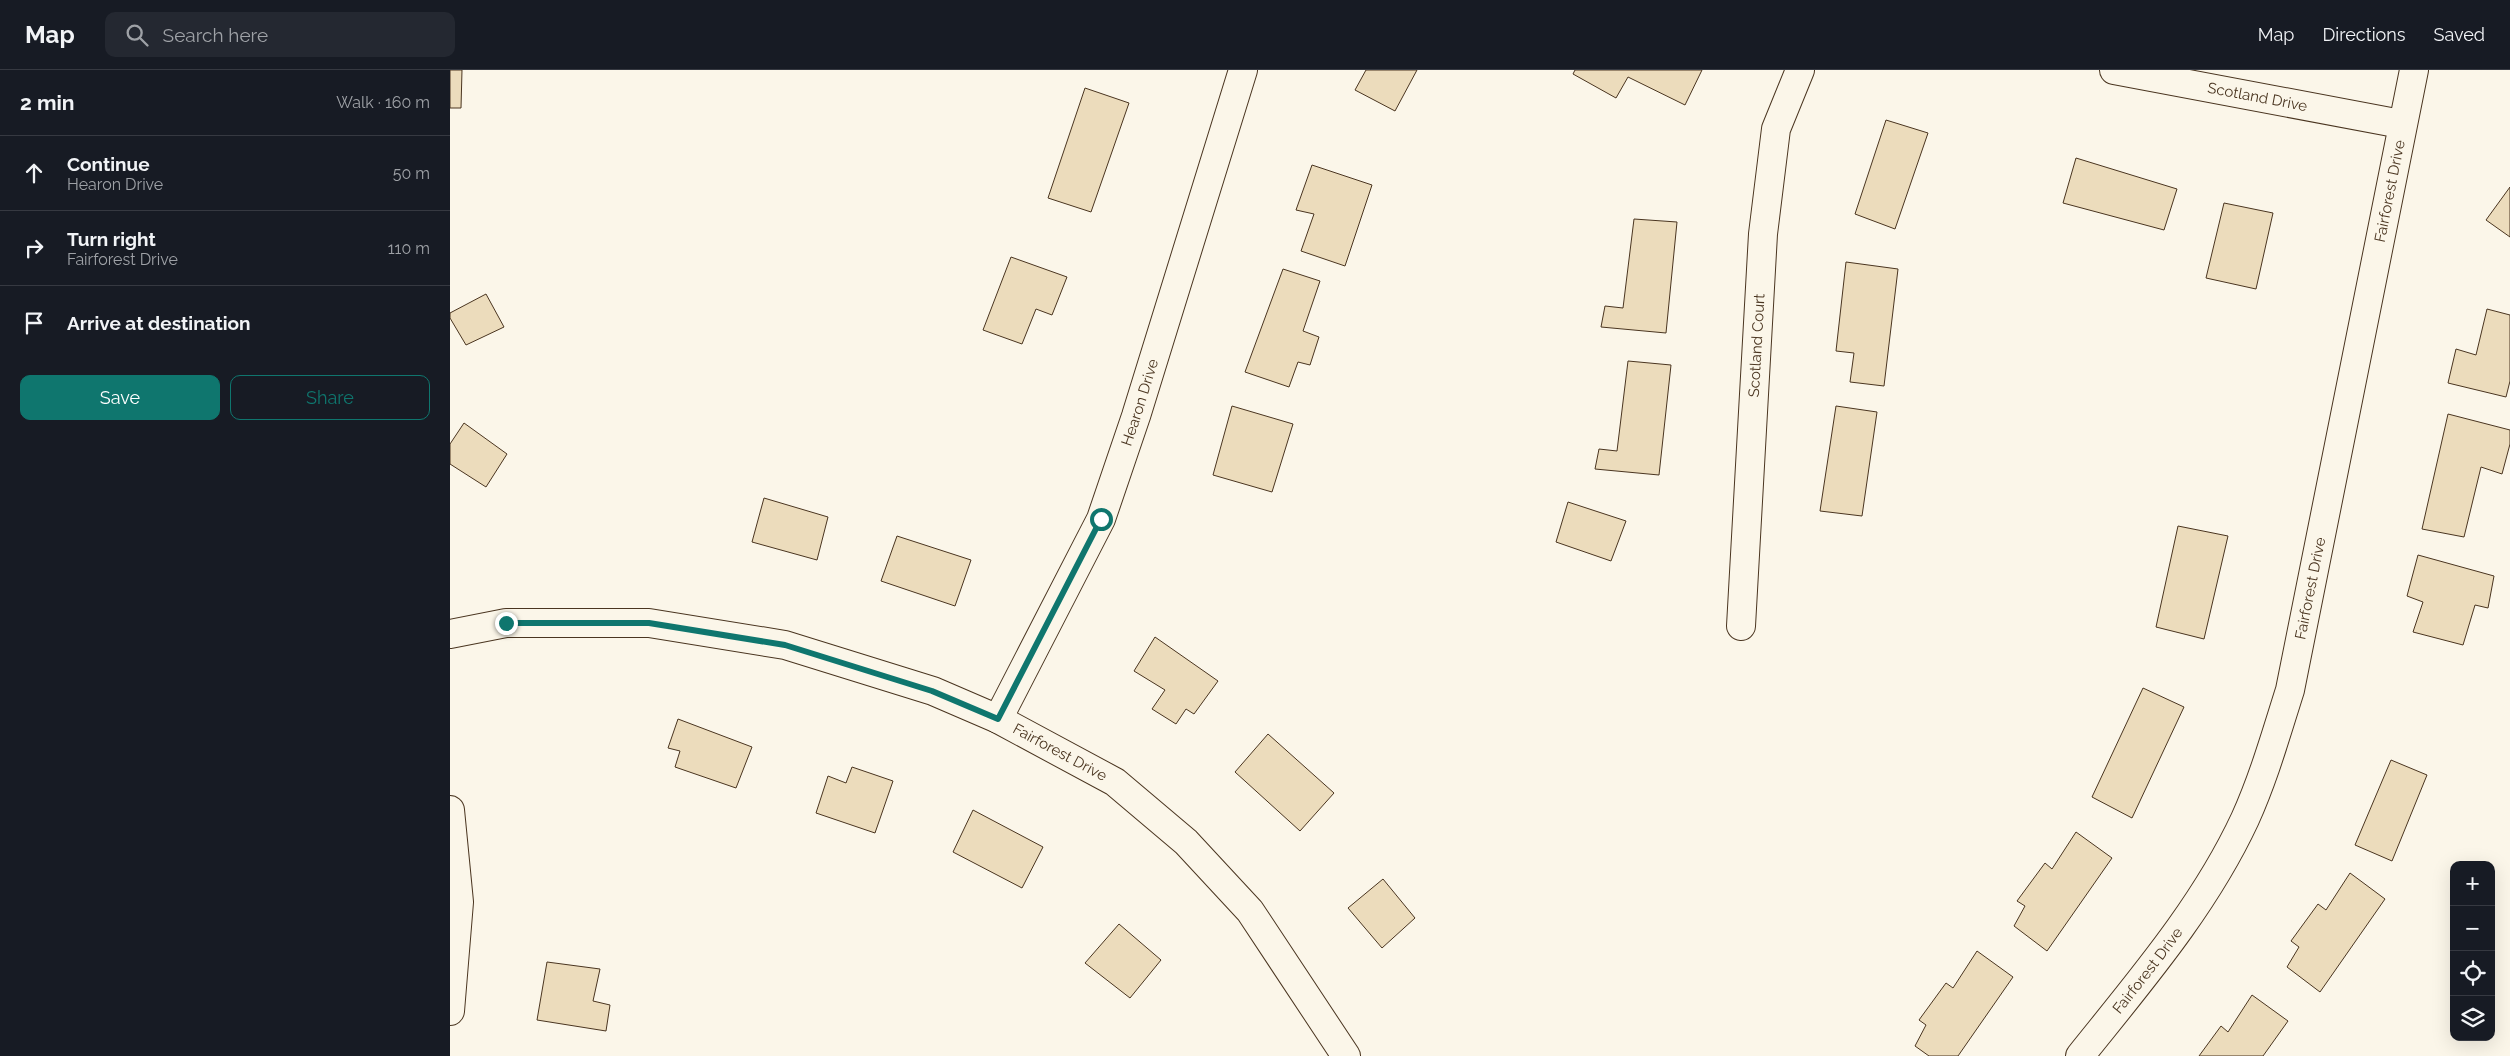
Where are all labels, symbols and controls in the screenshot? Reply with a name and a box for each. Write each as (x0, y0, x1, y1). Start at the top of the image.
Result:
search box (105, 12, 455, 57)
text: Map (25, 20, 75, 49)
icon: search (123, 21, 151, 49)
text: Search here (163, 24, 268, 46)
text: Map (2258, 24, 2294, 45)
text: Directions (2322, 24, 2406, 45)
text: Saved (2434, 24, 2485, 45)
street label: Scotland Drive (2206, 79, 2309, 115)
text: 2 min (20, 90, 74, 115)
text: Walk · 160 m (336, 93, 430, 112)
street label: Fairforest Drive (2371, 138, 2409, 244)
text: Continue (67, 153, 150, 175)
icon: ahead (20, 159, 48, 187)
text: 50 m (393, 164, 430, 183)
text: Hearon Drive (67, 175, 163, 194)
text: Turn right (67, 228, 156, 250)
icon: right (20, 234, 48, 262)
text: 110 m (388, 239, 430, 258)
text: Fairforest Drive (67, 250, 178, 269)
street label: Scotland Court (1745, 293, 1769, 398)
icon: arrive (20, 309, 48, 337)
text: Arrive at destination (67, 312, 251, 334)
street label: Hearon Drive (1118, 356, 1162, 448)
button: Save (20, 375, 220, 420)
button: Share (230, 375, 430, 420)
route start (1090, 508, 1113, 531)
street label: Fairforest Drive (2291, 535, 2329, 641)
route end (495, 612, 518, 635)
street label: Fairforest Drive (1010, 720, 1110, 785)
map controls (2450, 861, 2495, 1041)
button: + (2450, 861, 2495, 906)
button: − (2450, 906, 2495, 951)
street label: Fairforest Drive (2109, 924, 2187, 1017)
button: locate (2450, 951, 2495, 996)
button: layers (2450, 996, 2495, 1041)

